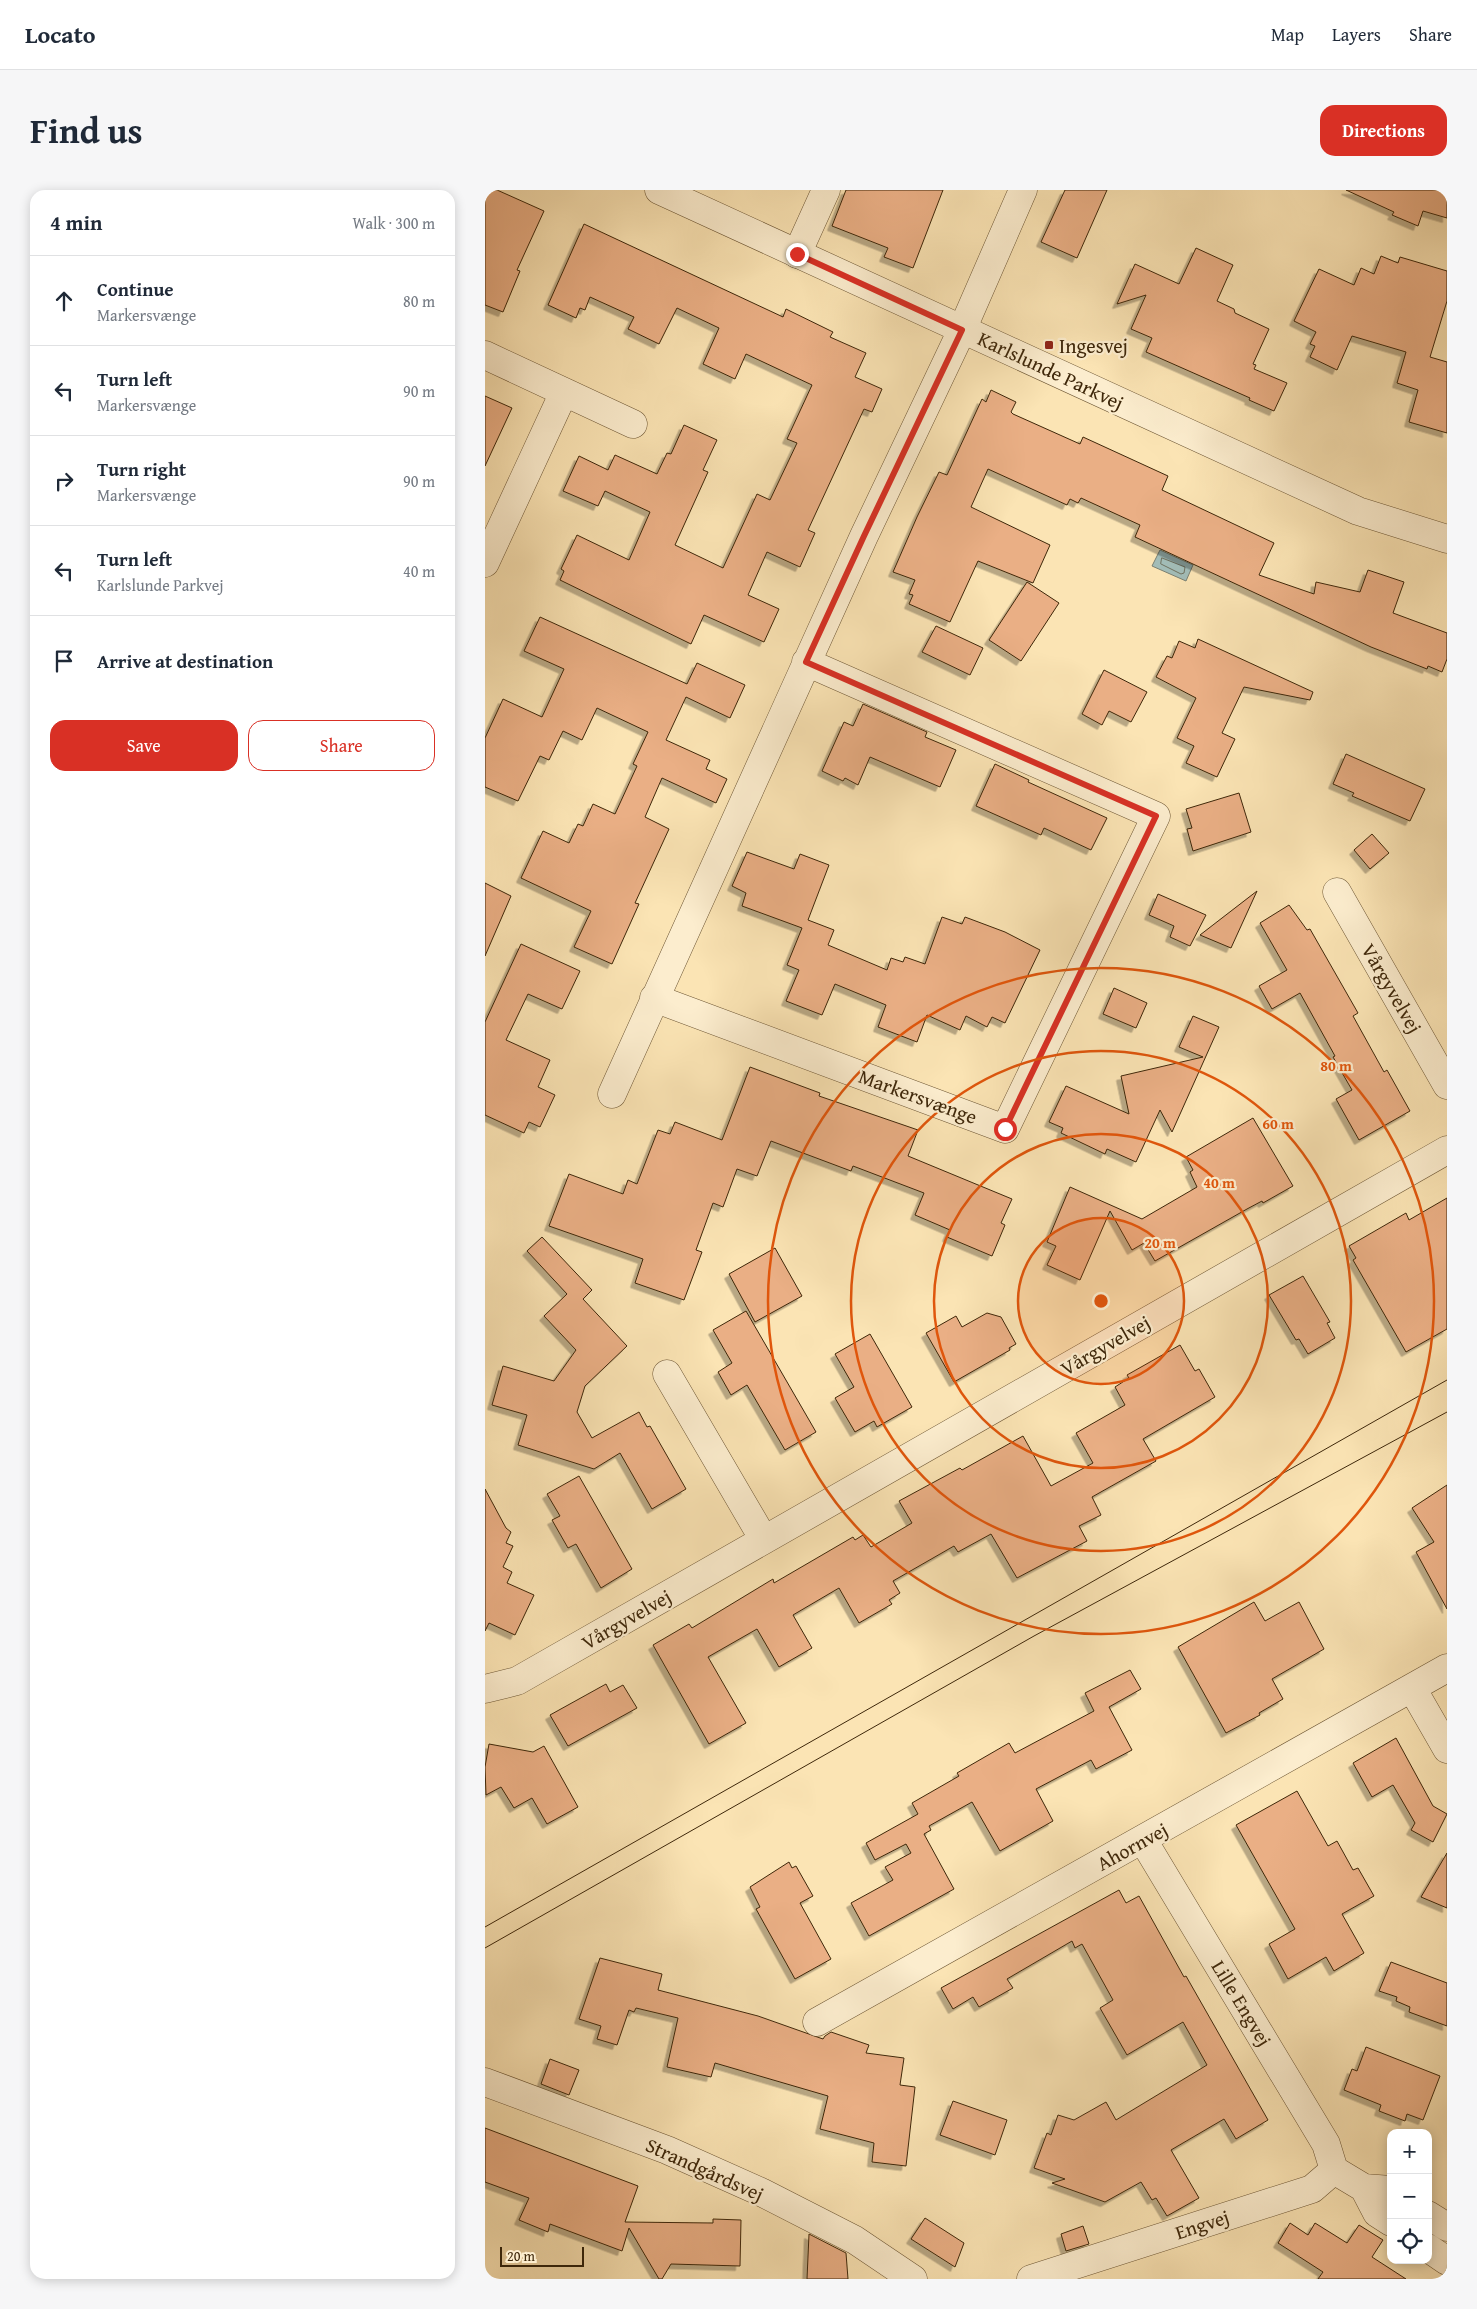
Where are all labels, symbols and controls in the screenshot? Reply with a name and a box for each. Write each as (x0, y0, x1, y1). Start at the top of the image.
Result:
text: Locato (25, 17, 96, 52)
text: Map (1271, 21, 1304, 48)
text: Layers (1332, 21, 1381, 48)
text: Share (1409, 21, 1452, 48)
text: Find us (30, 105, 143, 156)
button: Directions (1320, 105, 1447, 156)
text: 4 min (50, 207, 102, 238)
text: Walk · 300 m (352, 211, 435, 235)
route end (786, 243, 809, 266)
text: Continue (97, 275, 174, 303)
icon: ahead (50, 287, 78, 315)
text: 80 m (403, 289, 435, 313)
text: Markersvænge (97, 303, 196, 327)
street label: Karlslunde Parkvej (973, 323, 1129, 417)
place label: Ingesvej (1059, 331, 1128, 360)
marker: Ingesvej (1043, 339, 1055, 351)
text: Turn left (97, 365, 172, 393)
icon: left (50, 377, 78, 405)
text: 90 m (403, 379, 435, 403)
text: Markersvænge (97, 393, 196, 417)
text: Turn right (97, 455, 186, 483)
icon: right (50, 467, 78, 495)
text: 90 m (403, 469, 435, 493)
text: Markersvænge (97, 483, 196, 507)
text: Turn left (97, 545, 172, 573)
icon: left (50, 557, 78, 585)
text: 40 m (403, 559, 435, 583)
text: Karlslunde Parkvej (97, 573, 223, 597)
icon: arrive (50, 647, 78, 675)
text: Arrive at destination (97, 647, 273, 675)
button: Save (50, 720, 238, 771)
button: Share (248, 720, 435, 771)
street label: Vårgyvelvej (1355, 938, 1429, 1038)
text: 80 m (1320, 1055, 1352, 1076)
street label: Markersvænge (855, 1061, 981, 1131)
text: 60 m (1262, 1113, 1294, 1134)
route start (994, 1118, 1017, 1141)
text: 40 m (1203, 1172, 1235, 1193)
text: 20 m (1144, 1232, 1176, 1253)
centre of rings (1092, 1292, 1110, 1310)
street label: Vårgyvelvej (1055, 1308, 1155, 1382)
street label: Vårgyvelvej (576, 1582, 676, 1656)
street label: Ahornvej (1091, 1815, 1173, 1877)
street label: Lille Engvej (1205, 1954, 1279, 2052)
map controls (1387, 2129, 1432, 2264)
button: + (1387, 2129, 1432, 2174)
street label: Strandgårdsvej (641, 2130, 769, 2208)
button: − (1387, 2174, 1432, 2219)
street label: Engvej (1171, 2202, 1233, 2246)
button: locate (1387, 2219, 1432, 2264)
scale bar (500, 2244, 584, 2267)
text: 20 m (507, 2246, 535, 2266)

